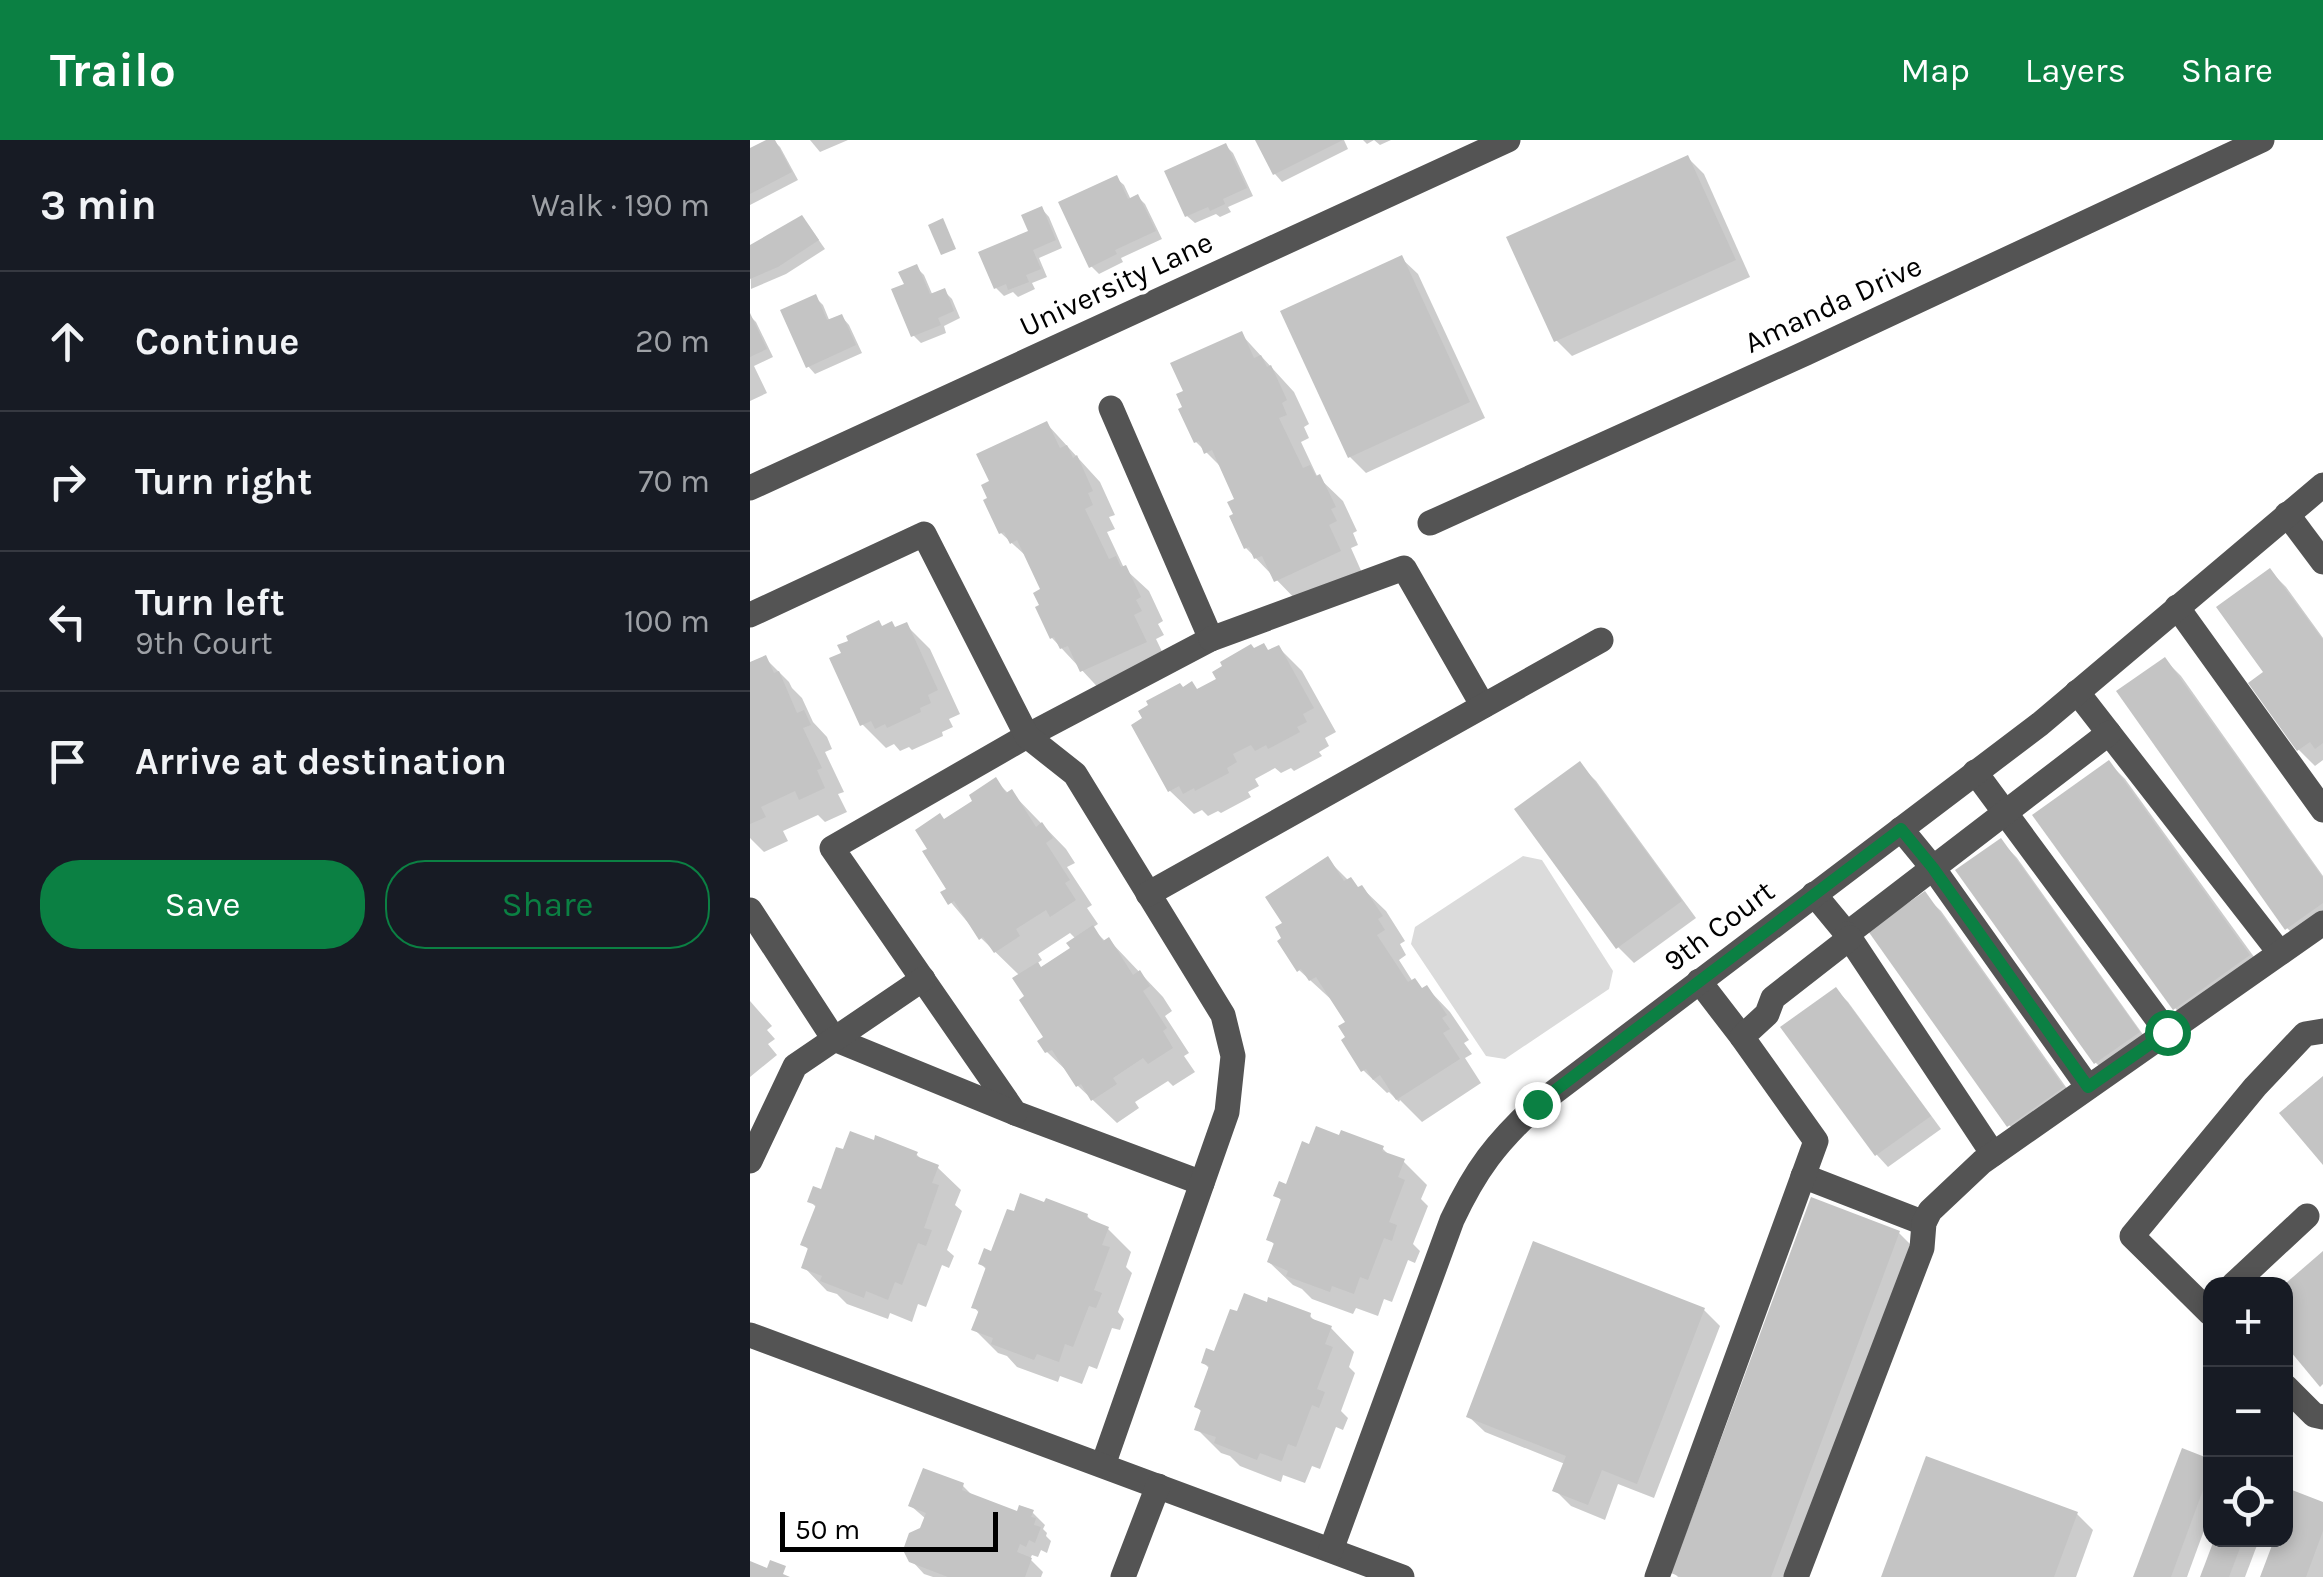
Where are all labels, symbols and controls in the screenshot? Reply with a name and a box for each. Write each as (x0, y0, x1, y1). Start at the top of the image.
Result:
text: Trailo (50, 42, 176, 98)
text: Map (1900, 50, 1970, 91)
text: Layers (2025, 50, 2126, 91)
text: Share (2181, 50, 2273, 91)
text: 3 min (40, 180, 157, 230)
text: Walk · 190 m (531, 187, 710, 224)
street label: University Lane (1014, 224, 1218, 344)
street label: Amanda Drive (1739, 247, 1927, 361)
icon: ahead (40, 314, 95, 369)
text: Continue (135, 319, 299, 364)
text: 20 m (635, 323, 710, 360)
icon: right (40, 454, 95, 509)
text: Turn right (135, 459, 312, 504)
text: 70 m (638, 463, 710, 500)
text: Turn left (135, 580, 285, 625)
icon: left (40, 594, 95, 649)
text: 100 m (624, 603, 710, 640)
text: 9th Court (135, 625, 273, 662)
icon: arrive (40, 734, 95, 789)
text: Arrive at destination (135, 739, 507, 784)
button: Save (40, 860, 365, 949)
button: Share (385, 860, 710, 949)
street label: 9th Court (1657, 873, 1781, 979)
route start (2145, 1010, 2191, 1056)
route end (1515, 1082, 1561, 1128)
map controls (2203, 1277, 2293, 1547)
button: + (2203, 1277, 2293, 1367)
button: − (2203, 1367, 2293, 1457)
button: locate (2203, 1457, 2293, 1547)
scale bar (780, 1507, 998, 1552)
text: 50 m (795, 1513, 860, 1546)

